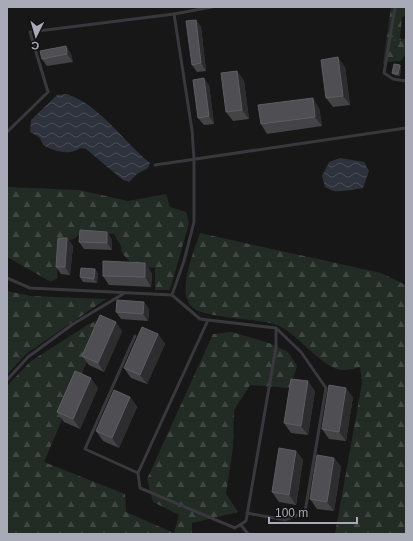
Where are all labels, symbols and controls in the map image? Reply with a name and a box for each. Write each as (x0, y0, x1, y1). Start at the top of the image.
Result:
north arrow (16, 16, 56, 56)
text: С (31, 40, 40, 52)
scale bar (269, 499, 357, 525)
text: 100 m (275, 506, 308, 520)

